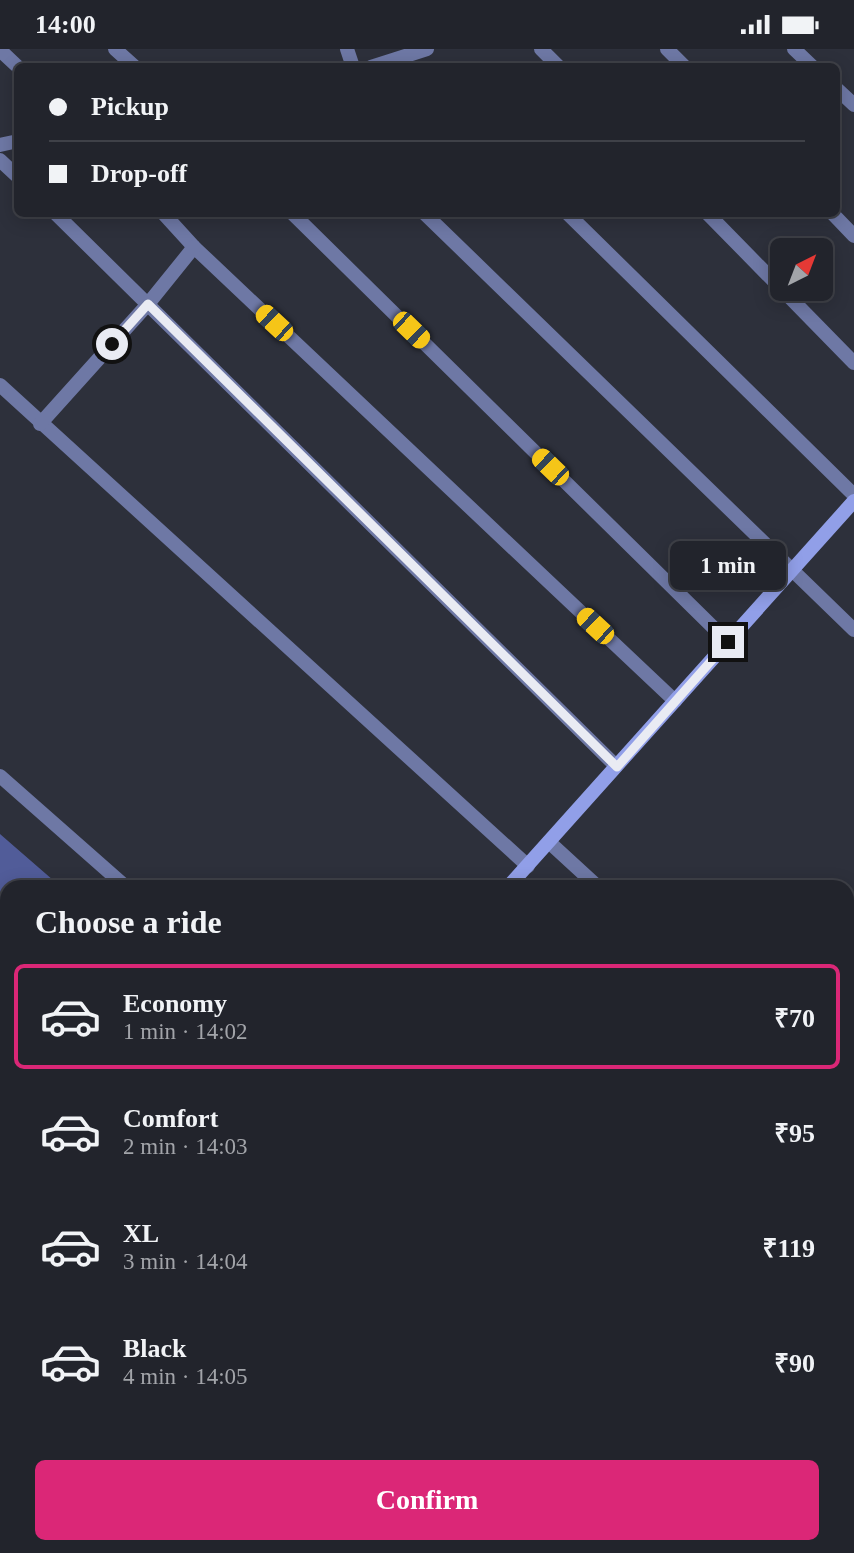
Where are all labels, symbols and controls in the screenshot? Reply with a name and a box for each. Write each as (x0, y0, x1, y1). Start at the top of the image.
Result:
text: 14:00 (35, 10, 96, 39)
text: Pickup (91, 92, 169, 121)
text: Drop-off (91, 159, 187, 188)
north arrow (770, 238, 833, 301)
map controls (770, 238, 833, 301)
car (252, 301, 297, 345)
car (389, 308, 434, 352)
route start (96, 328, 128, 360)
car (528, 445, 573, 489)
callout: 1 min (670, 540, 786, 589)
text: 1 min (700, 553, 756, 578)
car (573, 604, 618, 648)
route end (712, 626, 744, 658)
text: Choose a ride (35, 904, 222, 940)
icon: car (39, 985, 102, 1048)
text: Economy (123, 989, 227, 1018)
text: ₹70 (774, 1004, 815, 1033)
text: 1 min · 14:02 (123, 1019, 248, 1044)
icon: car (39, 1100, 102, 1163)
text: Comfort (123, 1104, 218, 1133)
text: ₹95 (774, 1119, 815, 1148)
text: 2 min · 14:03 (123, 1134, 248, 1159)
icon: car (39, 1215, 102, 1278)
text: XL (123, 1219, 159, 1248)
text: ₹119 (763, 1234, 815, 1263)
text: 3 min · 14:04 (123, 1249, 248, 1274)
icon: car (39, 1330, 102, 1393)
text: Black (123, 1334, 187, 1363)
text: ₹90 (774, 1349, 815, 1378)
text: 4 min · 14:05 (123, 1364, 248, 1389)
button: Confirm (35, 1460, 819, 1540)

